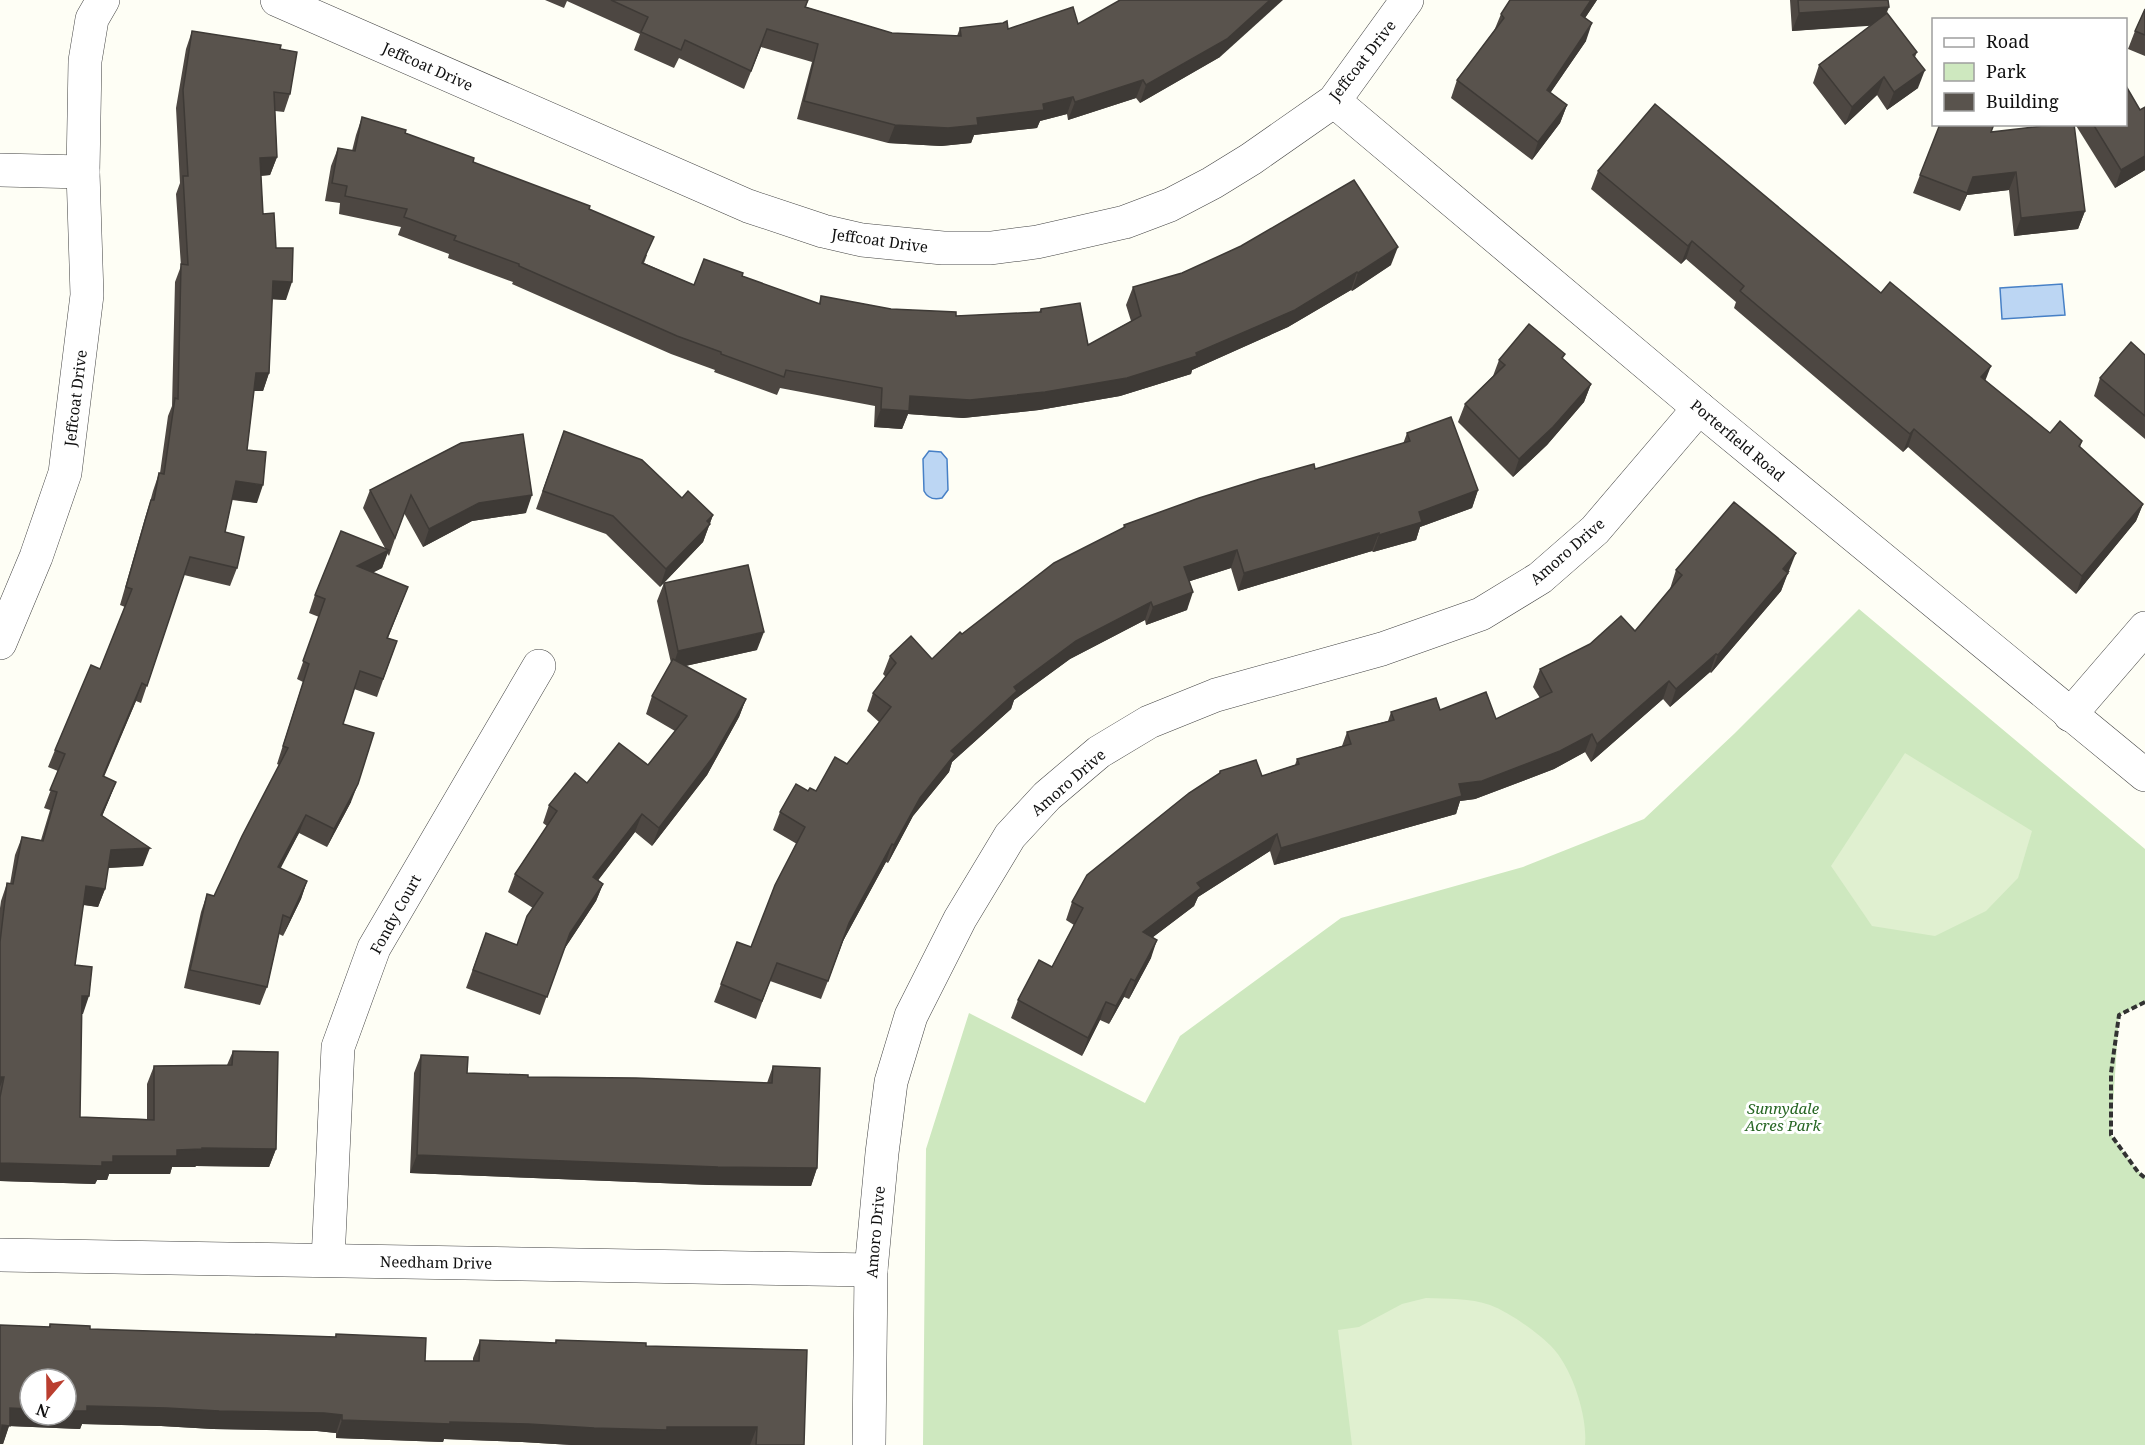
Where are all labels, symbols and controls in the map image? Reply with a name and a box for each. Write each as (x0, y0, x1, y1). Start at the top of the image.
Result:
street label: Jeffcoat Drive (1324, 16, 1400, 105)
legend (1932, 18, 2127, 126)
text: Road (1986, 29, 2029, 53)
street label: Jeffcoat Drive (379, 37, 476, 95)
text: Park (1986, 59, 2026, 83)
text: Building (1986, 89, 2059, 113)
street label: Jeffcoat Drive (830, 223, 929, 257)
street label: Jeffcoat Drive (59, 349, 91, 448)
street label: Porterfield Road (1687, 395, 1789, 485)
street label: Amoro Drive (1526, 513, 1608, 589)
street label: Amoro Drive (1027, 744, 1109, 820)
street label: Fondy Court (365, 871, 425, 957)
park label: Sunnydale Acres Park (1744, 1098, 1822, 1135)
street label: Amoro Drive (861, 1185, 889, 1279)
street label: Needham Drive (380, 1251, 492, 1273)
north arrow (18, 1367, 78, 1427)
text: N (33, 1398, 53, 1424)

